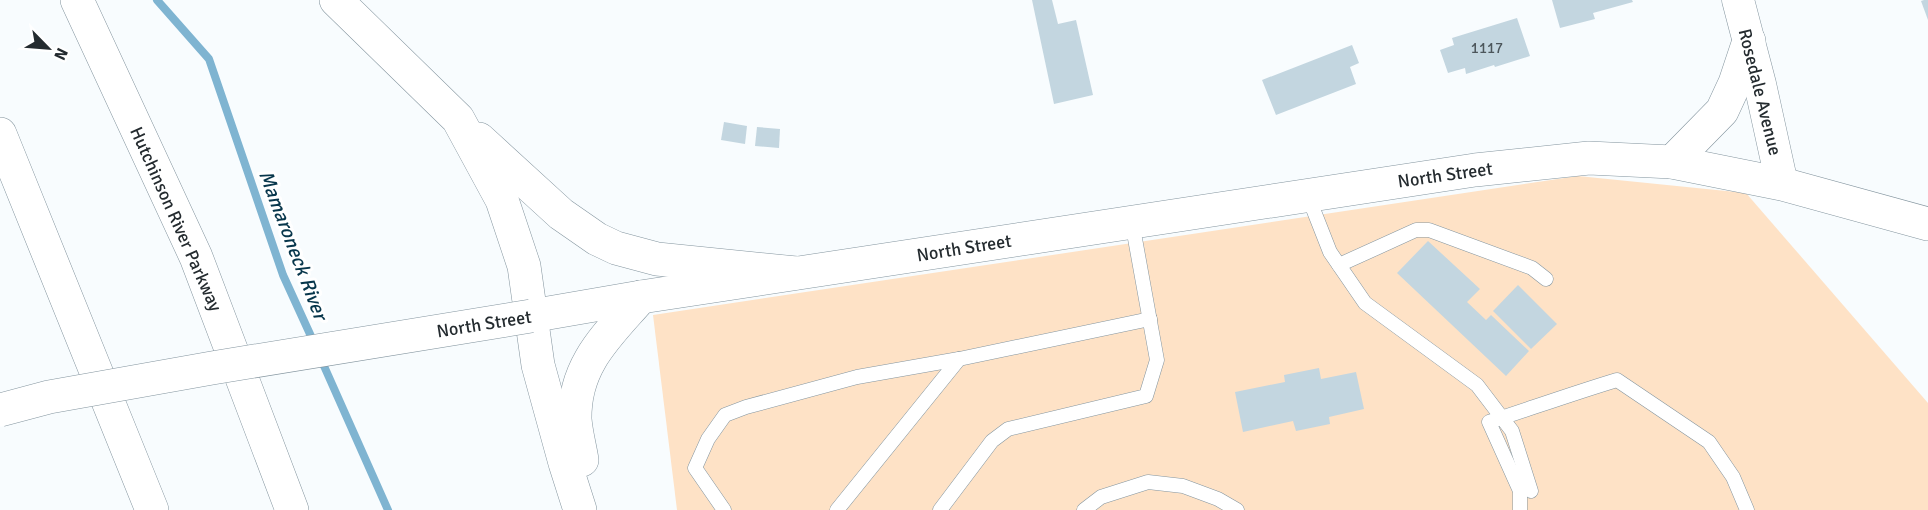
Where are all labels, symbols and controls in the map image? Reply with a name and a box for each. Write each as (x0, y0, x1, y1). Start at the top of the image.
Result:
north arrow (18, 18, 78, 78)
street label: Rosedale Avenue (1734, 26, 1786, 158)
house number: 1117 (1471, 39, 1503, 57)
text: N (49, 45, 72, 63)
street label: Hutchinson River Parkway (125, 123, 227, 315)
street label: North Street (1396, 157, 1494, 193)
water label: Mamaroneck River (253, 167, 334, 326)
street label: North Street (915, 230, 1013, 266)
street label: North Street (435, 306, 533, 342)

